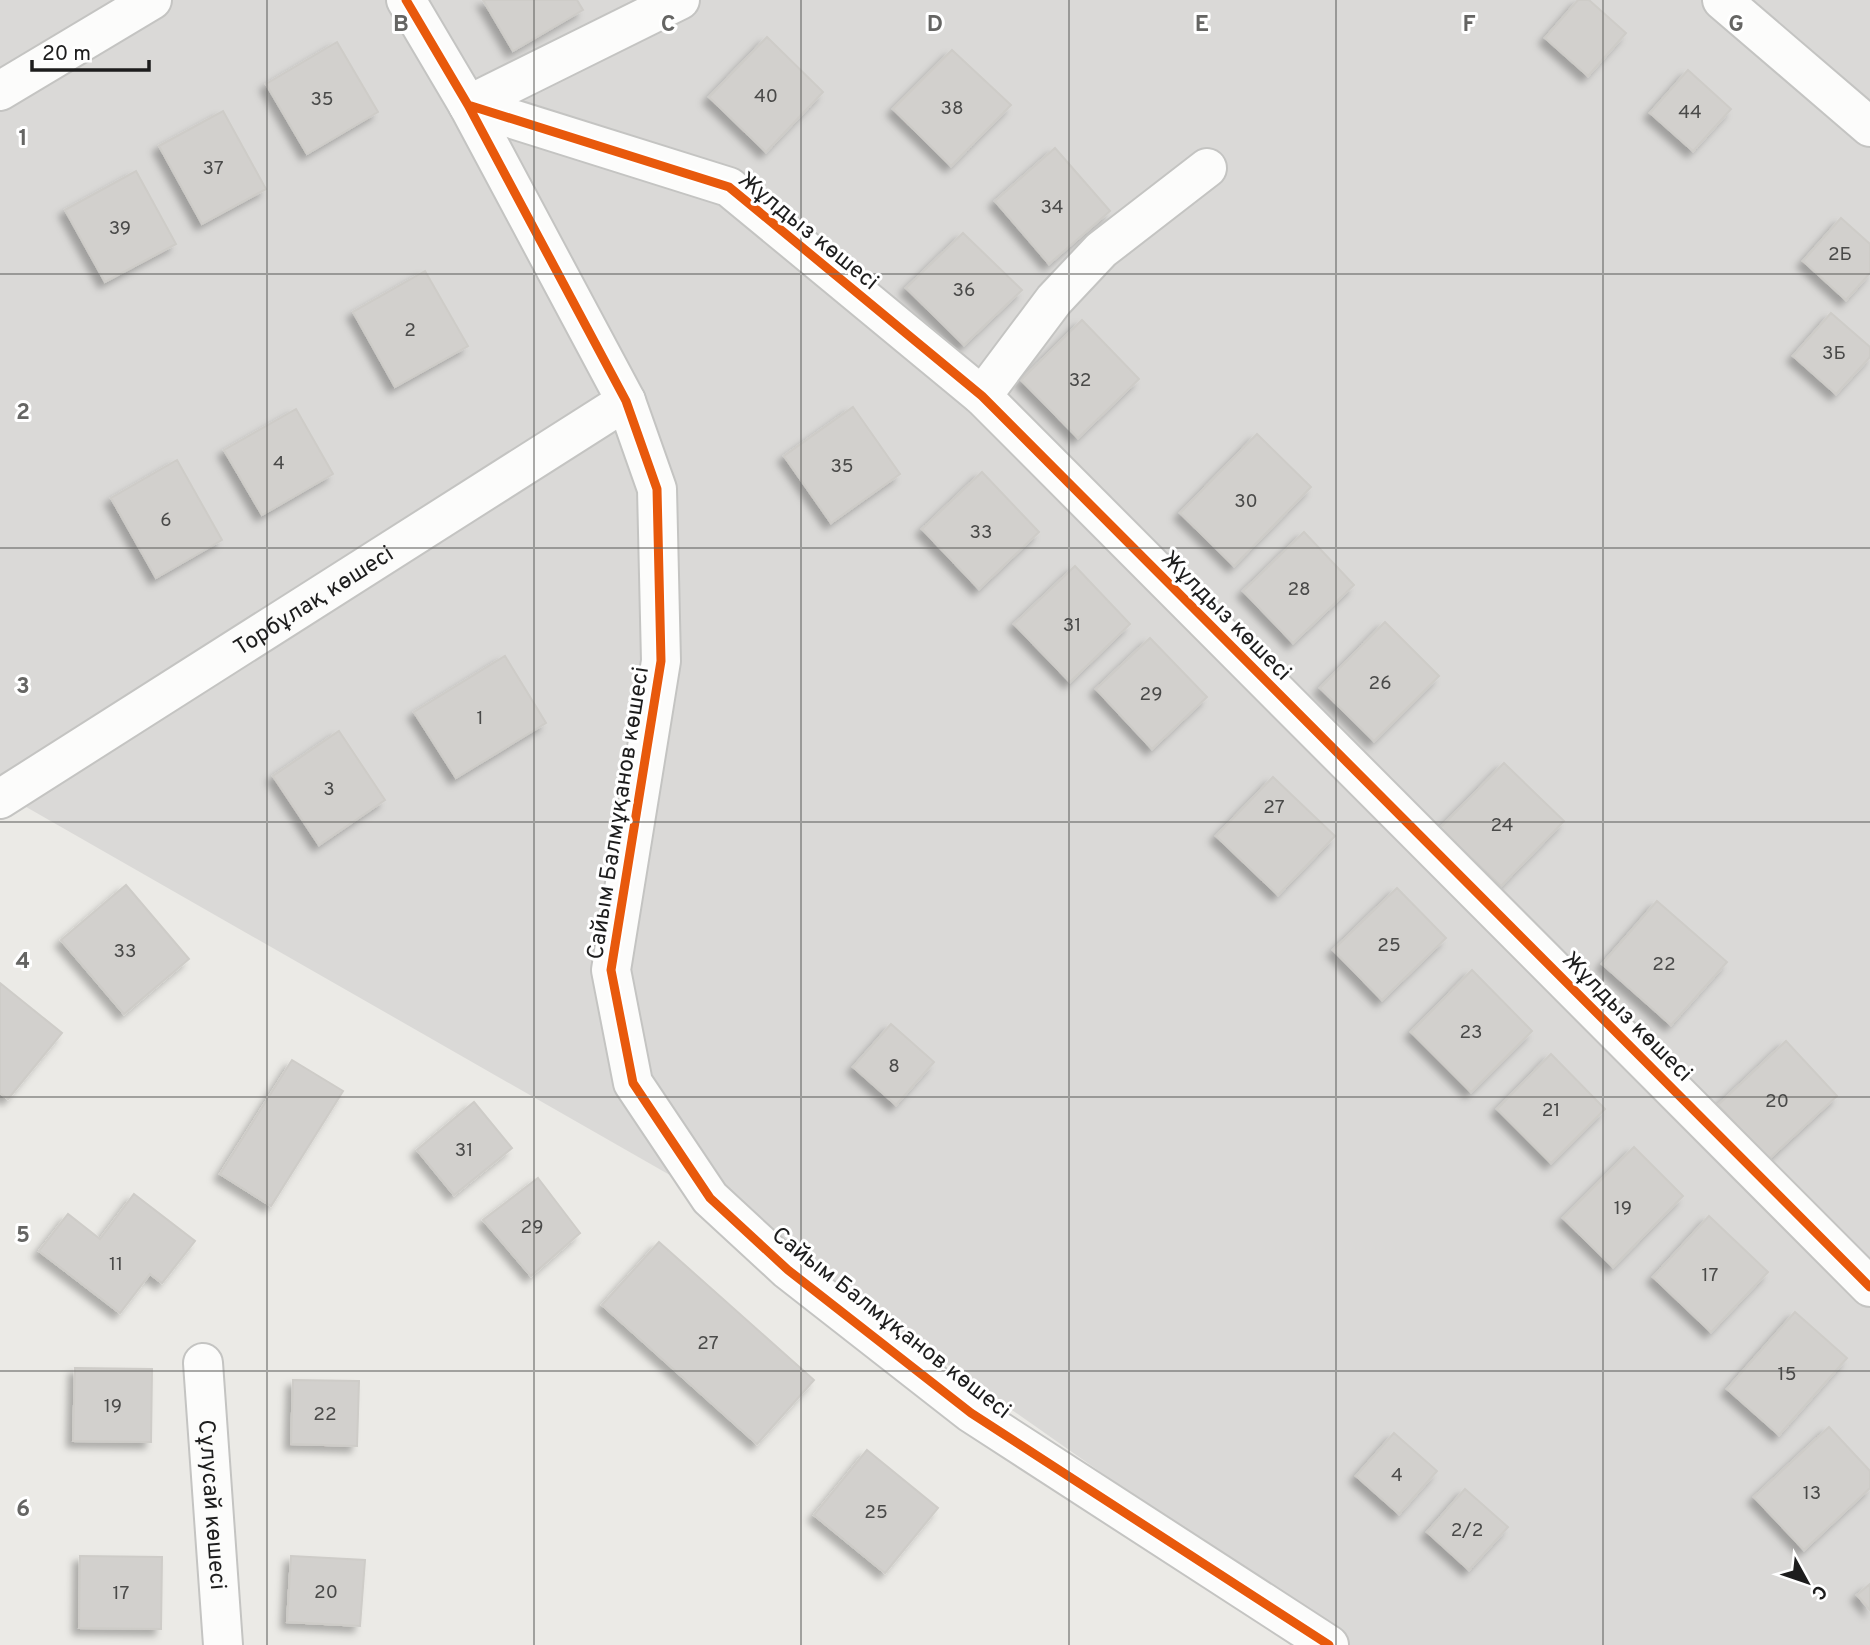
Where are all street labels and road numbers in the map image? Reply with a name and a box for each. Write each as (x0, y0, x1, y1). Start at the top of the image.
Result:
street label: Жұлдыз көшесі (731, 166, 884, 298)
street label: Торбұлақ көшесі (229, 541, 400, 664)
street label: Жұлдыз көшесі (1154, 545, 1297, 688)
street label: Сайым Балмұқанов көшесі (582, 665, 657, 962)
street label: Жұлдыз көшесі (1555, 946, 1698, 1089)
street label: Сайым Балмұқанов көшесі (765, 1221, 1016, 1427)
street label: Сұлусай көшесі (190, 1419, 231, 1591)

